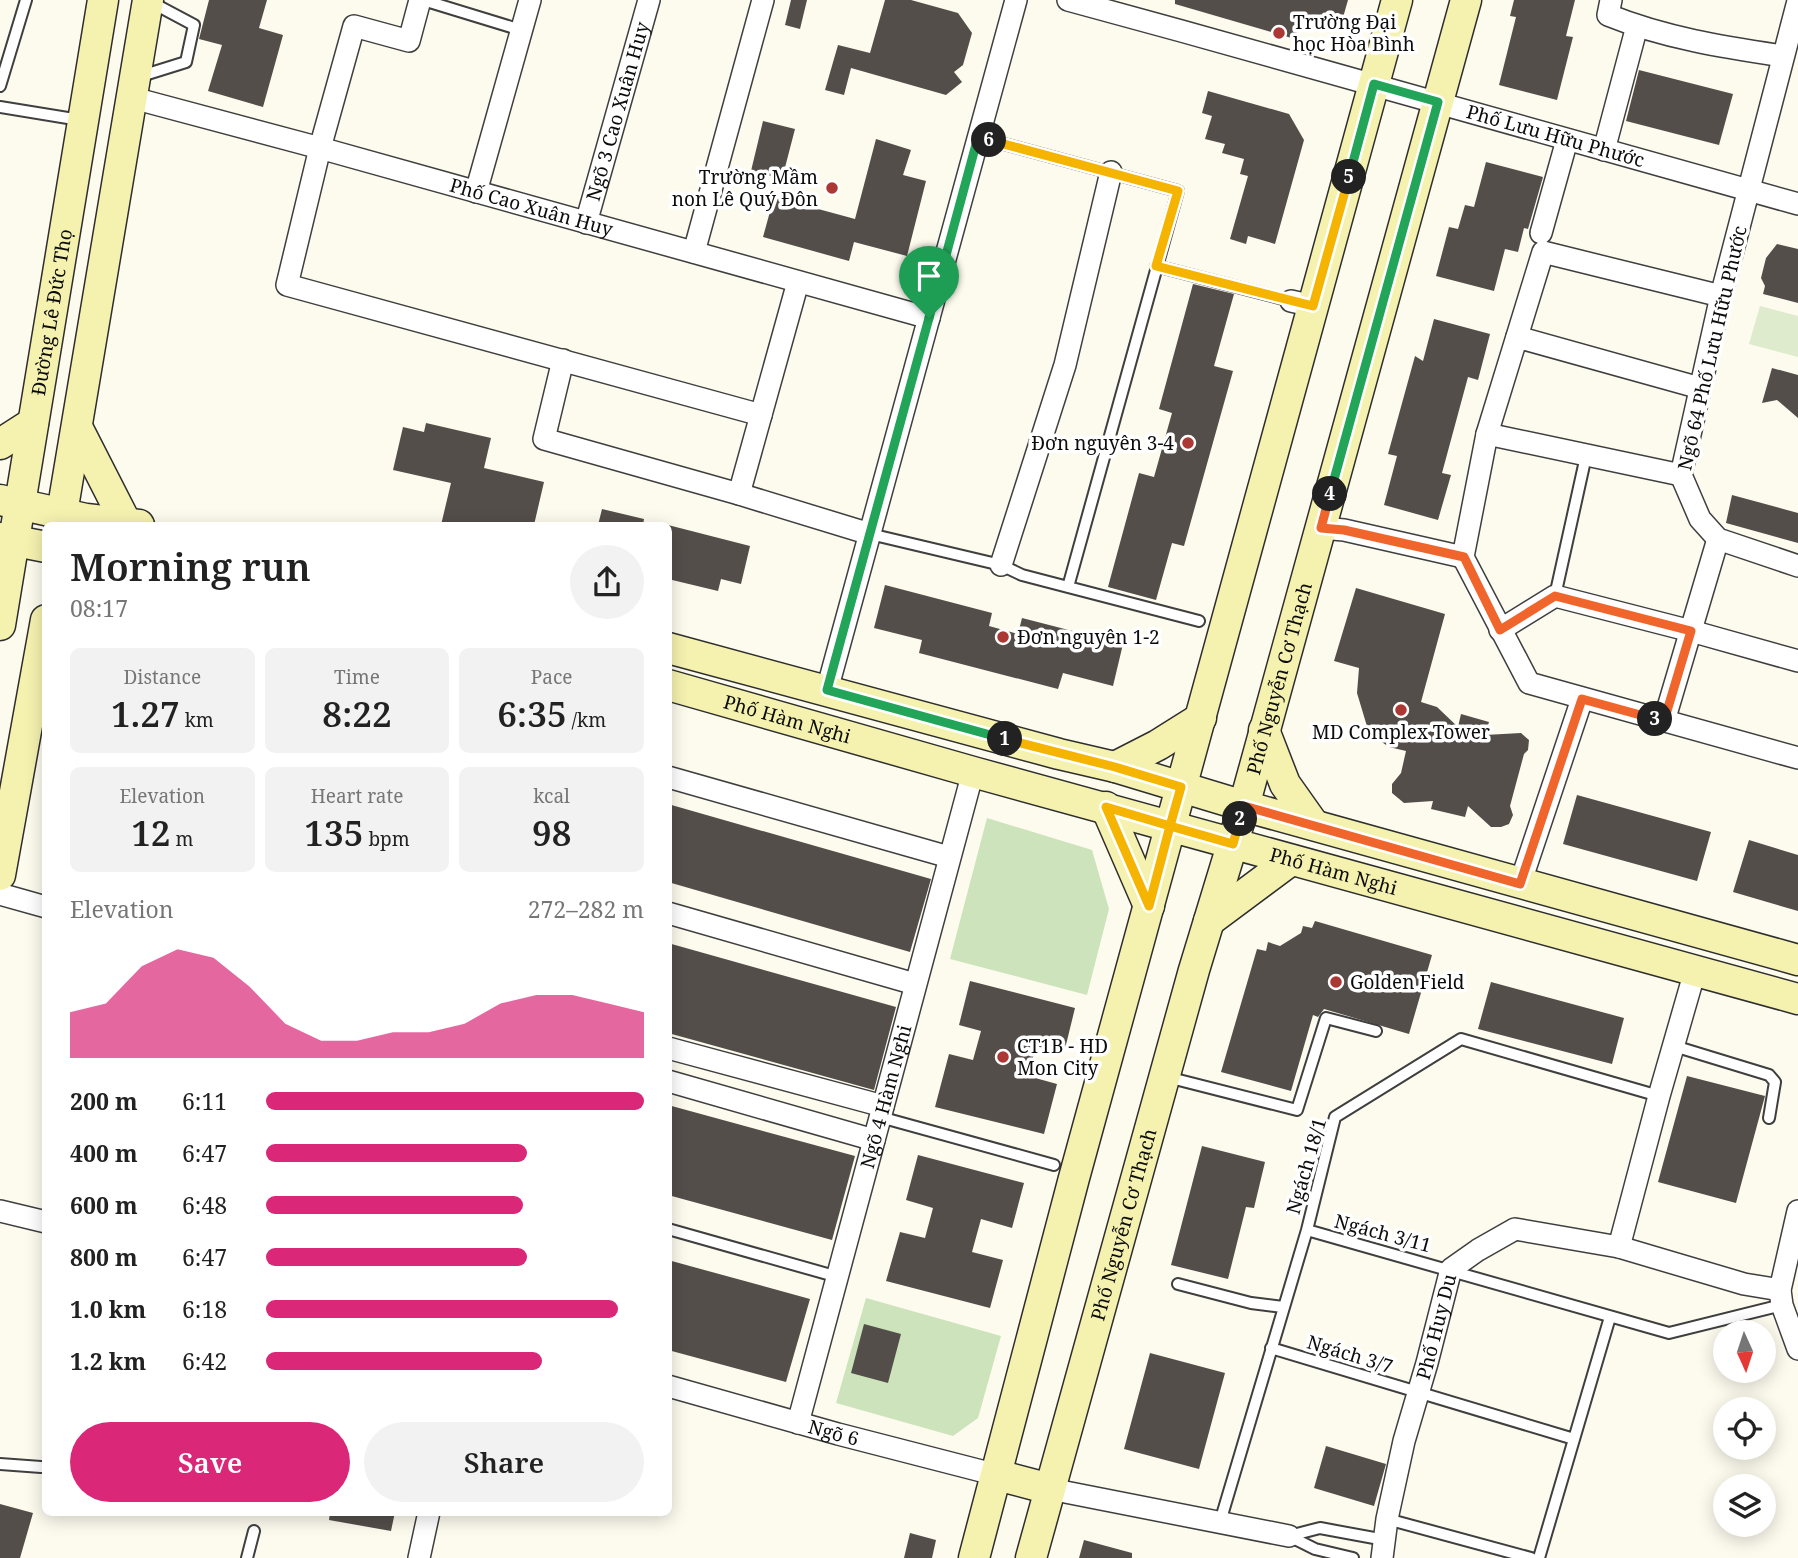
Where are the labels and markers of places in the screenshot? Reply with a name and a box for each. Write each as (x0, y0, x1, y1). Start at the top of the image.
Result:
place label: Trường Đại học Hòa Bình (1293, 9, 1415, 57)
marker: Trường Đại học Hòa Bình (1271, 25, 1287, 41)
pin: 6 (972, 122, 1006, 158)
pin: 5 (1332, 160, 1366, 194)
place label: Trường Mầm non Lê Quý Đôn (672, 164, 818, 212)
marker: Trường Mầm non Lê Quý Đôn (824, 180, 840, 196)
pin (899, 246, 959, 318)
place label: Đơn nguyên 3-4 (1031, 430, 1174, 456)
marker: Đơn nguyên 3-4 (1180, 435, 1196, 451)
pin: 4 (1312, 476, 1348, 512)
place label: Đơn nguyên 1-2 (1017, 624, 1160, 650)
marker: Đơn nguyên 1-2 (995, 629, 1011, 645)
marker: MD Complex Tower (1393, 702, 1409, 718)
pin: 3 (1638, 702, 1672, 736)
place label: MD Complex Tower (1312, 719, 1490, 745)
pin: 1 (988, 722, 1023, 756)
pin: 2 (1222, 802, 1258, 836)
place label: Golden Field (1350, 969, 1465, 995)
marker: Golden Field (1328, 974, 1344, 990)
place label: CT1B - HD Mon City (1017, 1033, 1108, 1081)
marker: CT1B - HD Mon City (995, 1049, 1011, 1065)

